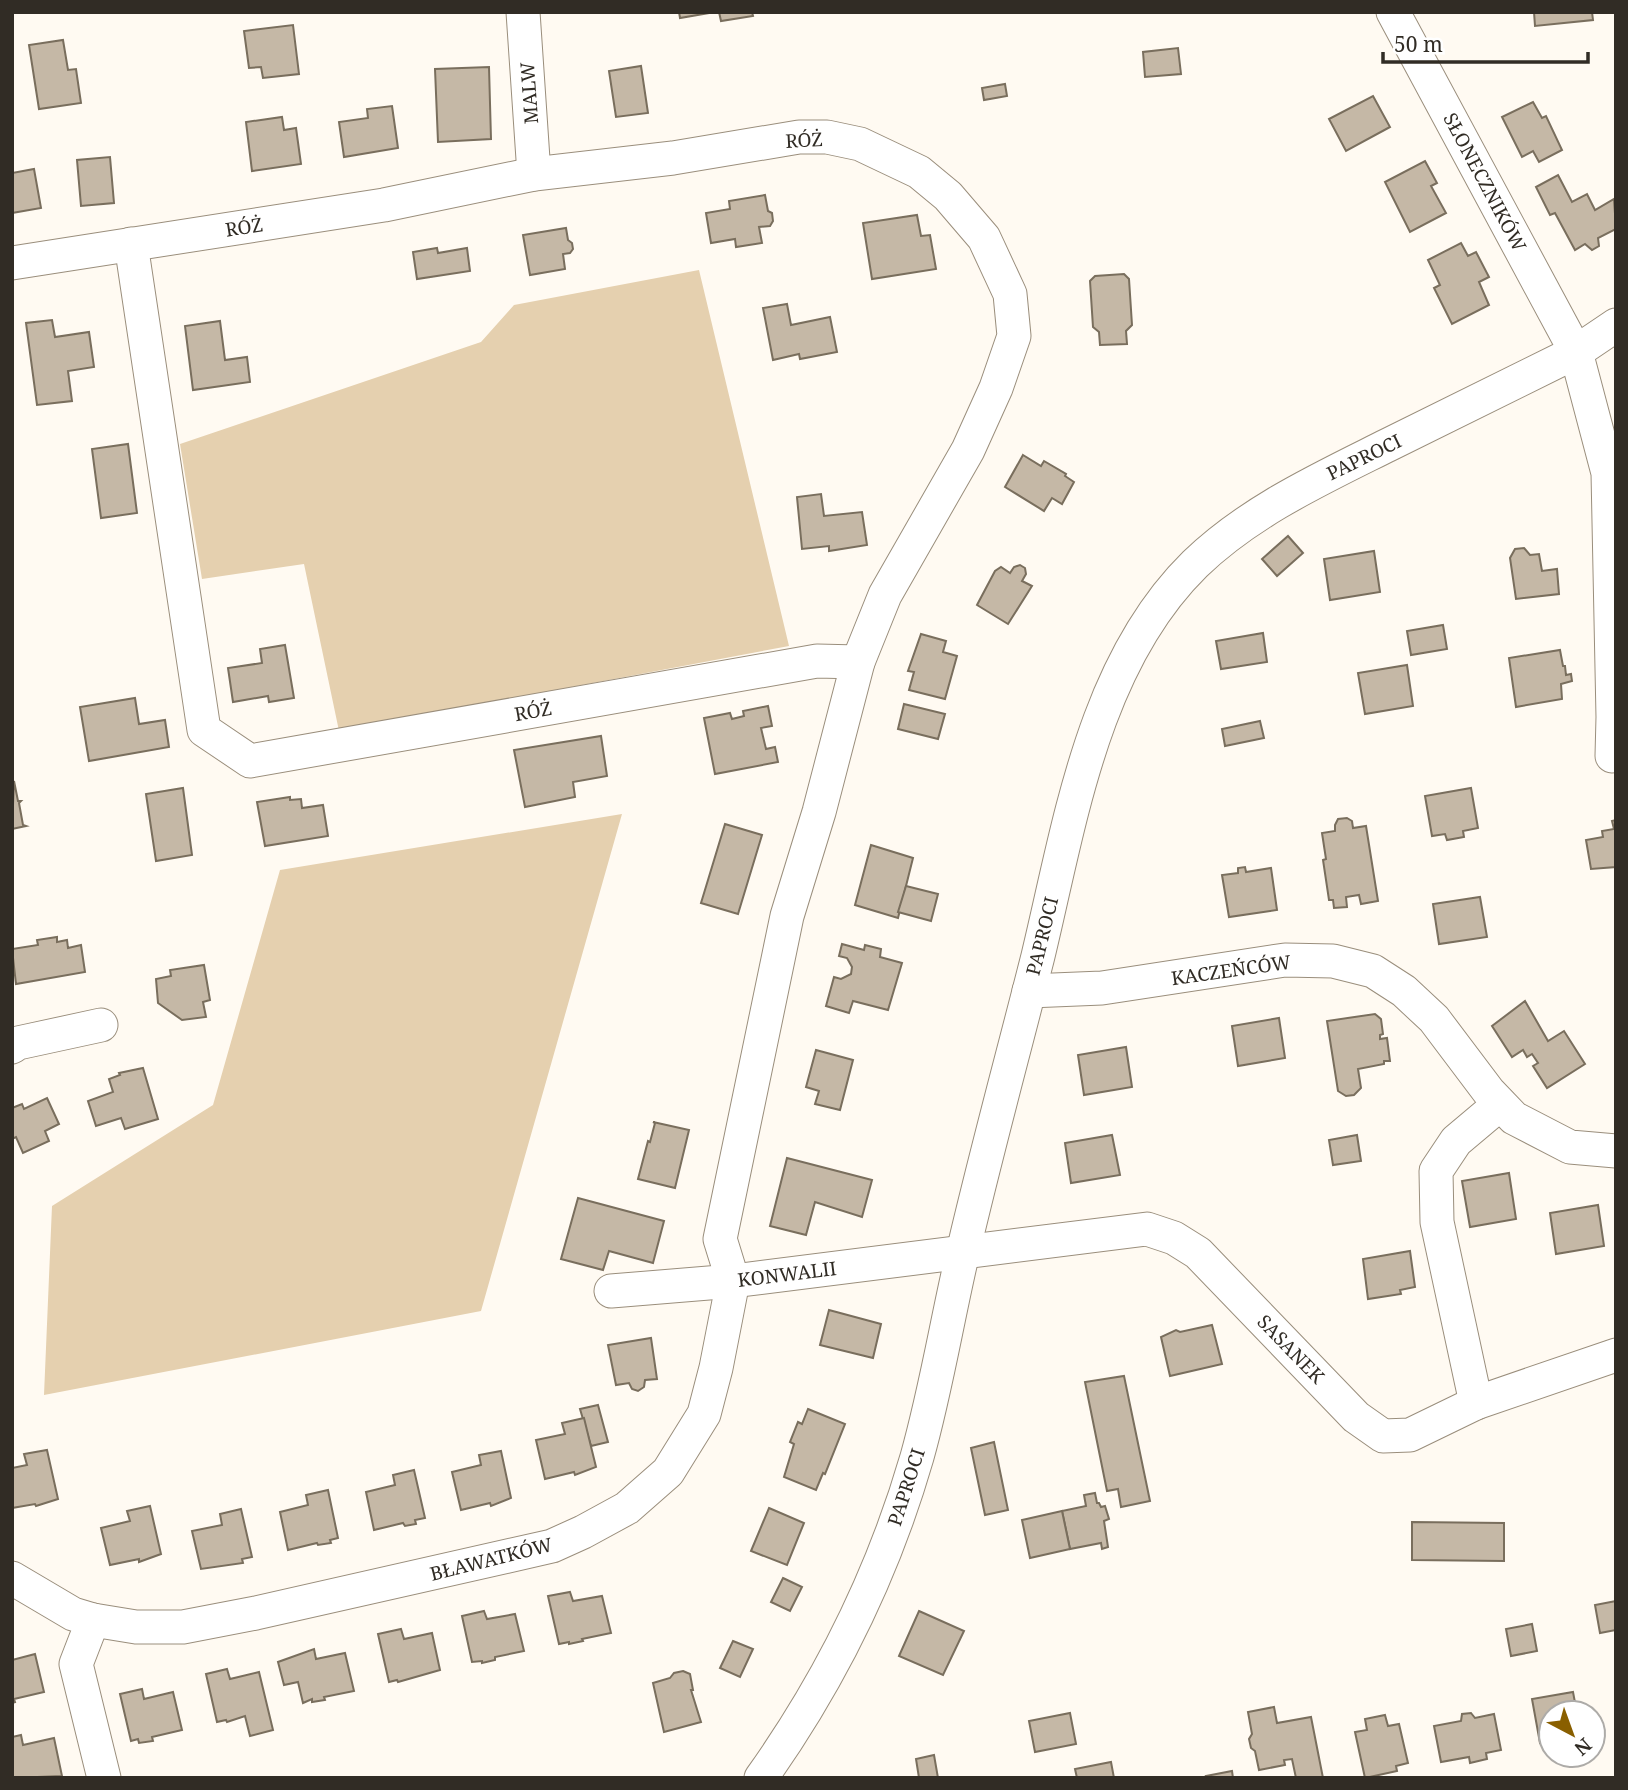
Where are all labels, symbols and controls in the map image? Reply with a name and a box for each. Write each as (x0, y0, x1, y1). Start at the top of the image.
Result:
scale bar (1383, 21, 1588, 65)
text: 50 m (1394, 30, 1443, 58)
street label: MALW (514, 61, 544, 125)
street label: SŁONECZNIKÓW (1437, 108, 1533, 256)
street label: RÓŻ (785, 126, 823, 154)
street label: RÓŻ (223, 211, 265, 243)
street label: PAPROCI (1322, 428, 1406, 486)
street label: RÓŻ (512, 695, 554, 727)
street label: PAPROCI (1020, 894, 1064, 978)
street label: KACZEŃCÓW (1169, 949, 1293, 991)
street label: KONWALII (736, 1255, 838, 1293)
street label: SASANEK (1252, 1309, 1331, 1390)
street label: PAPROCI (881, 1445, 931, 1529)
street label: BŁAWATKÓW (427, 1531, 555, 1587)
north arrow (1537, 1699, 1607, 1769)
text: N (1569, 1732, 1597, 1762)

